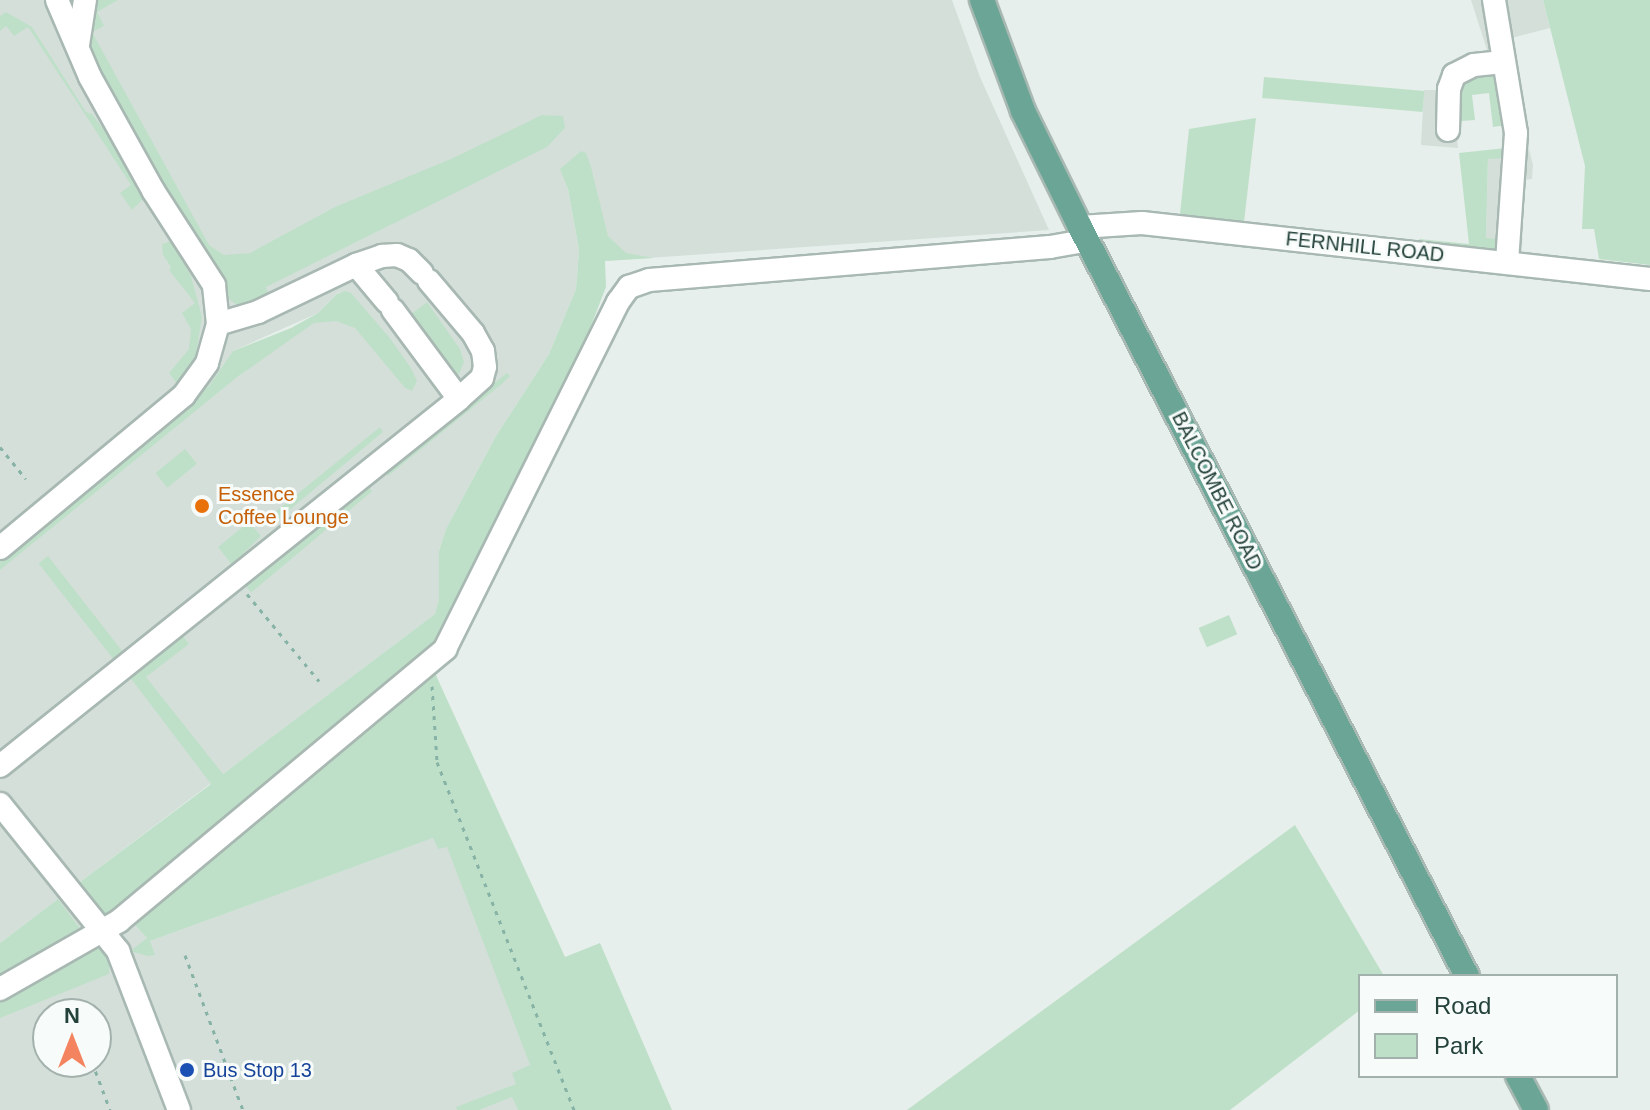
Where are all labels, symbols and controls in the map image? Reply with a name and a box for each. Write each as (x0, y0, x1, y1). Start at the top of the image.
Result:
street label: FERNHILL ROAD (1284, 227, 1446, 267)
street label: BALCOMBE ROAD (1167, 408, 1267, 574)
place label: Essence Coffee Lounge (218, 482, 349, 529)
marker: Essence Coffee Lounge (193, 497, 211, 515)
legend (1358, 974, 1618, 1078)
text: Road (1434, 992, 1491, 1019)
north arrow (32, 998, 112, 1078)
text: N (64, 1003, 80, 1028)
text: Park (1434, 1032, 1483, 1059)
place label: Bus Stop 13 (203, 1058, 312, 1082)
marker: Bus Stop 13 (178, 1061, 196, 1079)

